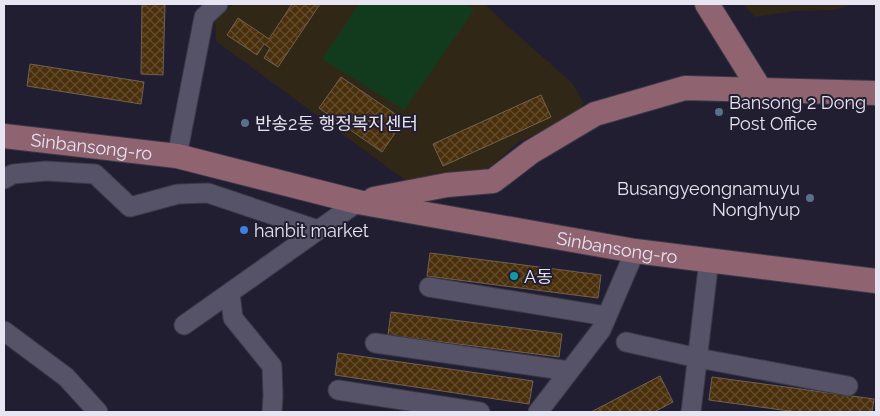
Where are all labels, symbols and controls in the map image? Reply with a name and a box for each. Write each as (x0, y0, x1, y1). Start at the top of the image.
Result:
place label: Bansong 2 Dong Post Office (729, 92, 866, 134)
marker: Bansong 2 Dong Post Office (713, 106, 725, 118)
place label: 반송2동 행정복지센터 (255, 113, 418, 134)
marker: 반송2동 행정복지센터 (239, 117, 251, 129)
street label: Sinbansong-ro (30, 129, 154, 164)
place label: Busangyeongnamuyu Nonghyup (617, 178, 800, 220)
marker: Busangyeongnamuyu Nonghyup (804, 192, 816, 204)
place label: hanbit market (254, 220, 369, 241)
marker: hanbit market (238, 224, 250, 236)
street label: Sinbansong-ro (555, 227, 679, 267)
place label: A동 (524, 266, 553, 287)
marker: A동 (508, 270, 520, 282)

